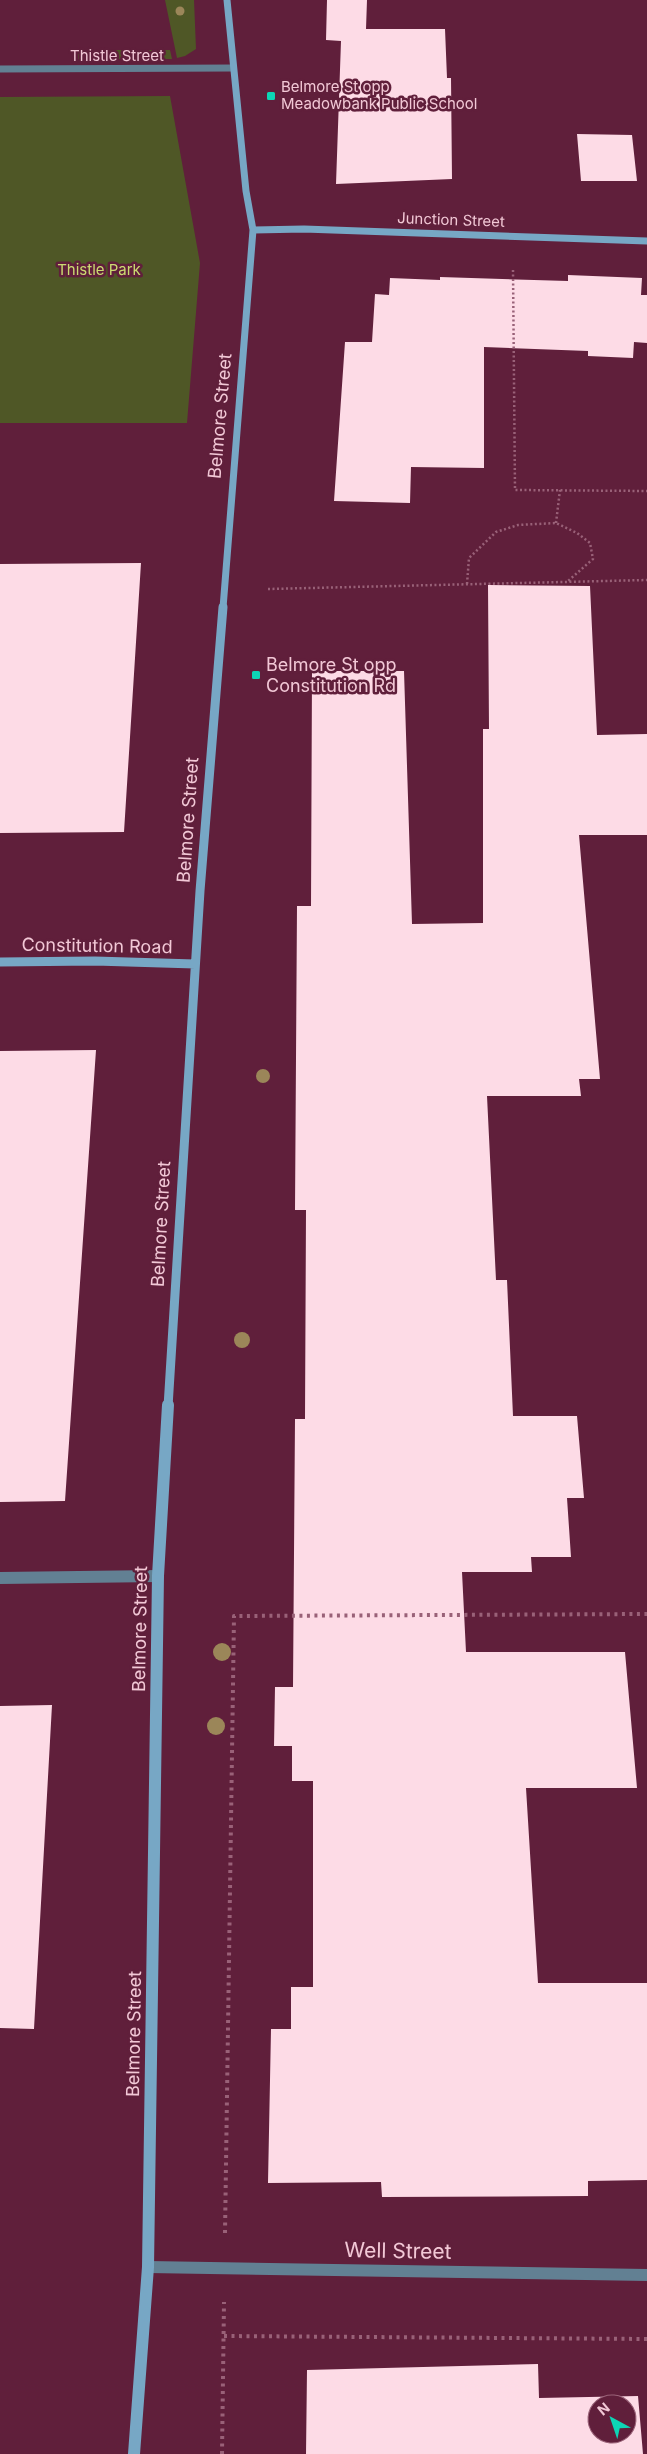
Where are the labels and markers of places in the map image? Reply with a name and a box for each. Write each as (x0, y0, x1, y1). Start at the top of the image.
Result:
place label: Belmore St opp Meadowbank Public School (281, 77, 478, 113)
marker: Belmore St opp Meadowbank Public School (265, 90, 277, 102)
place label: Belmore St opp Constitution Rd (266, 654, 397, 696)
marker: Belmore St opp Constitution Rd (250, 669, 262, 681)

